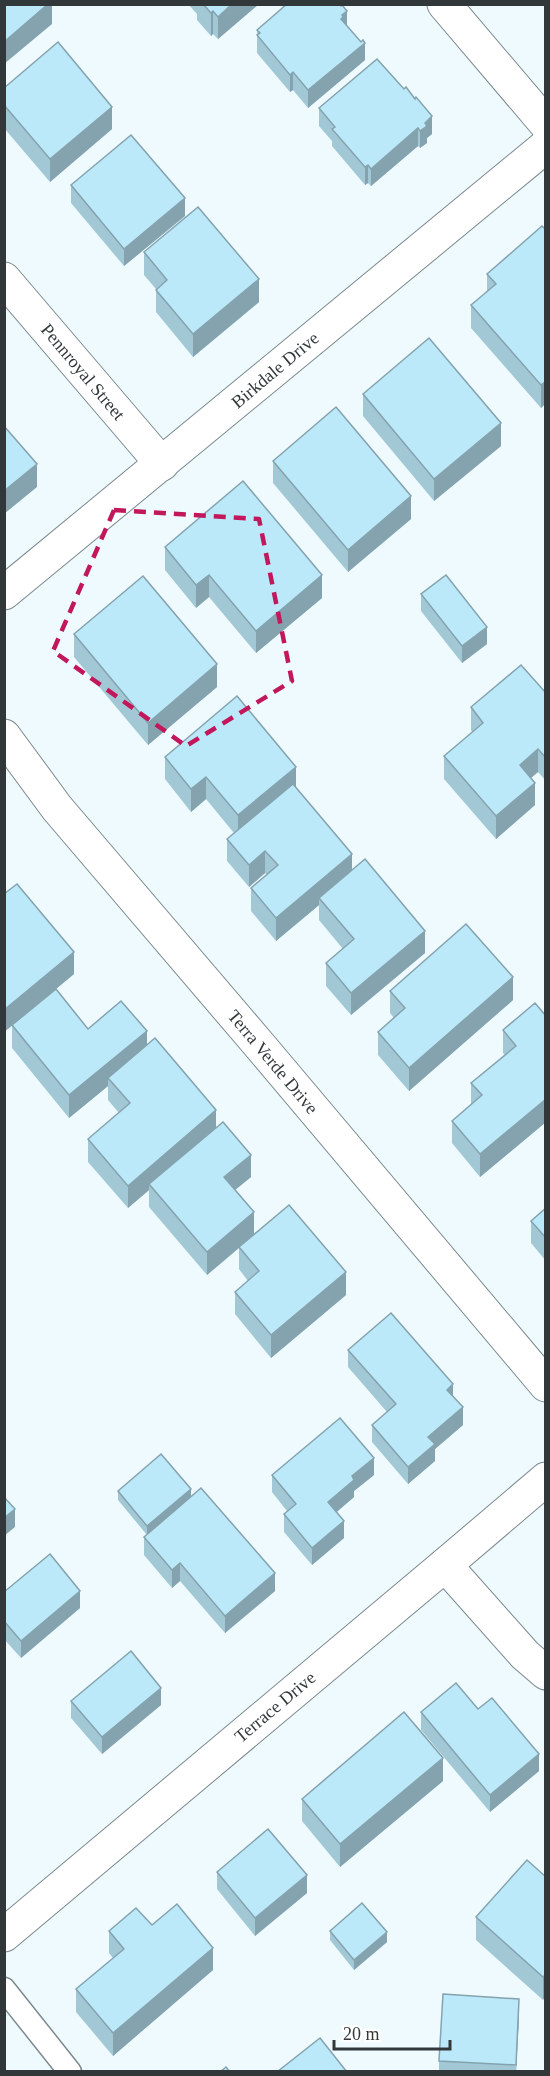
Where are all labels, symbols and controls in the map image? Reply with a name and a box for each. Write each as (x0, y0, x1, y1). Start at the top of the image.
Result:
street label: Pennroyal Street (37, 320, 129, 424)
street label: Birkdale Drive (227, 328, 323, 412)
street label: Terra Verde Drive (224, 1006, 322, 1118)
street label: Terrace Drive (231, 1667, 319, 1747)
scale bar (334, 2013, 450, 2051)
text: 20 m (343, 2024, 380, 2044)

